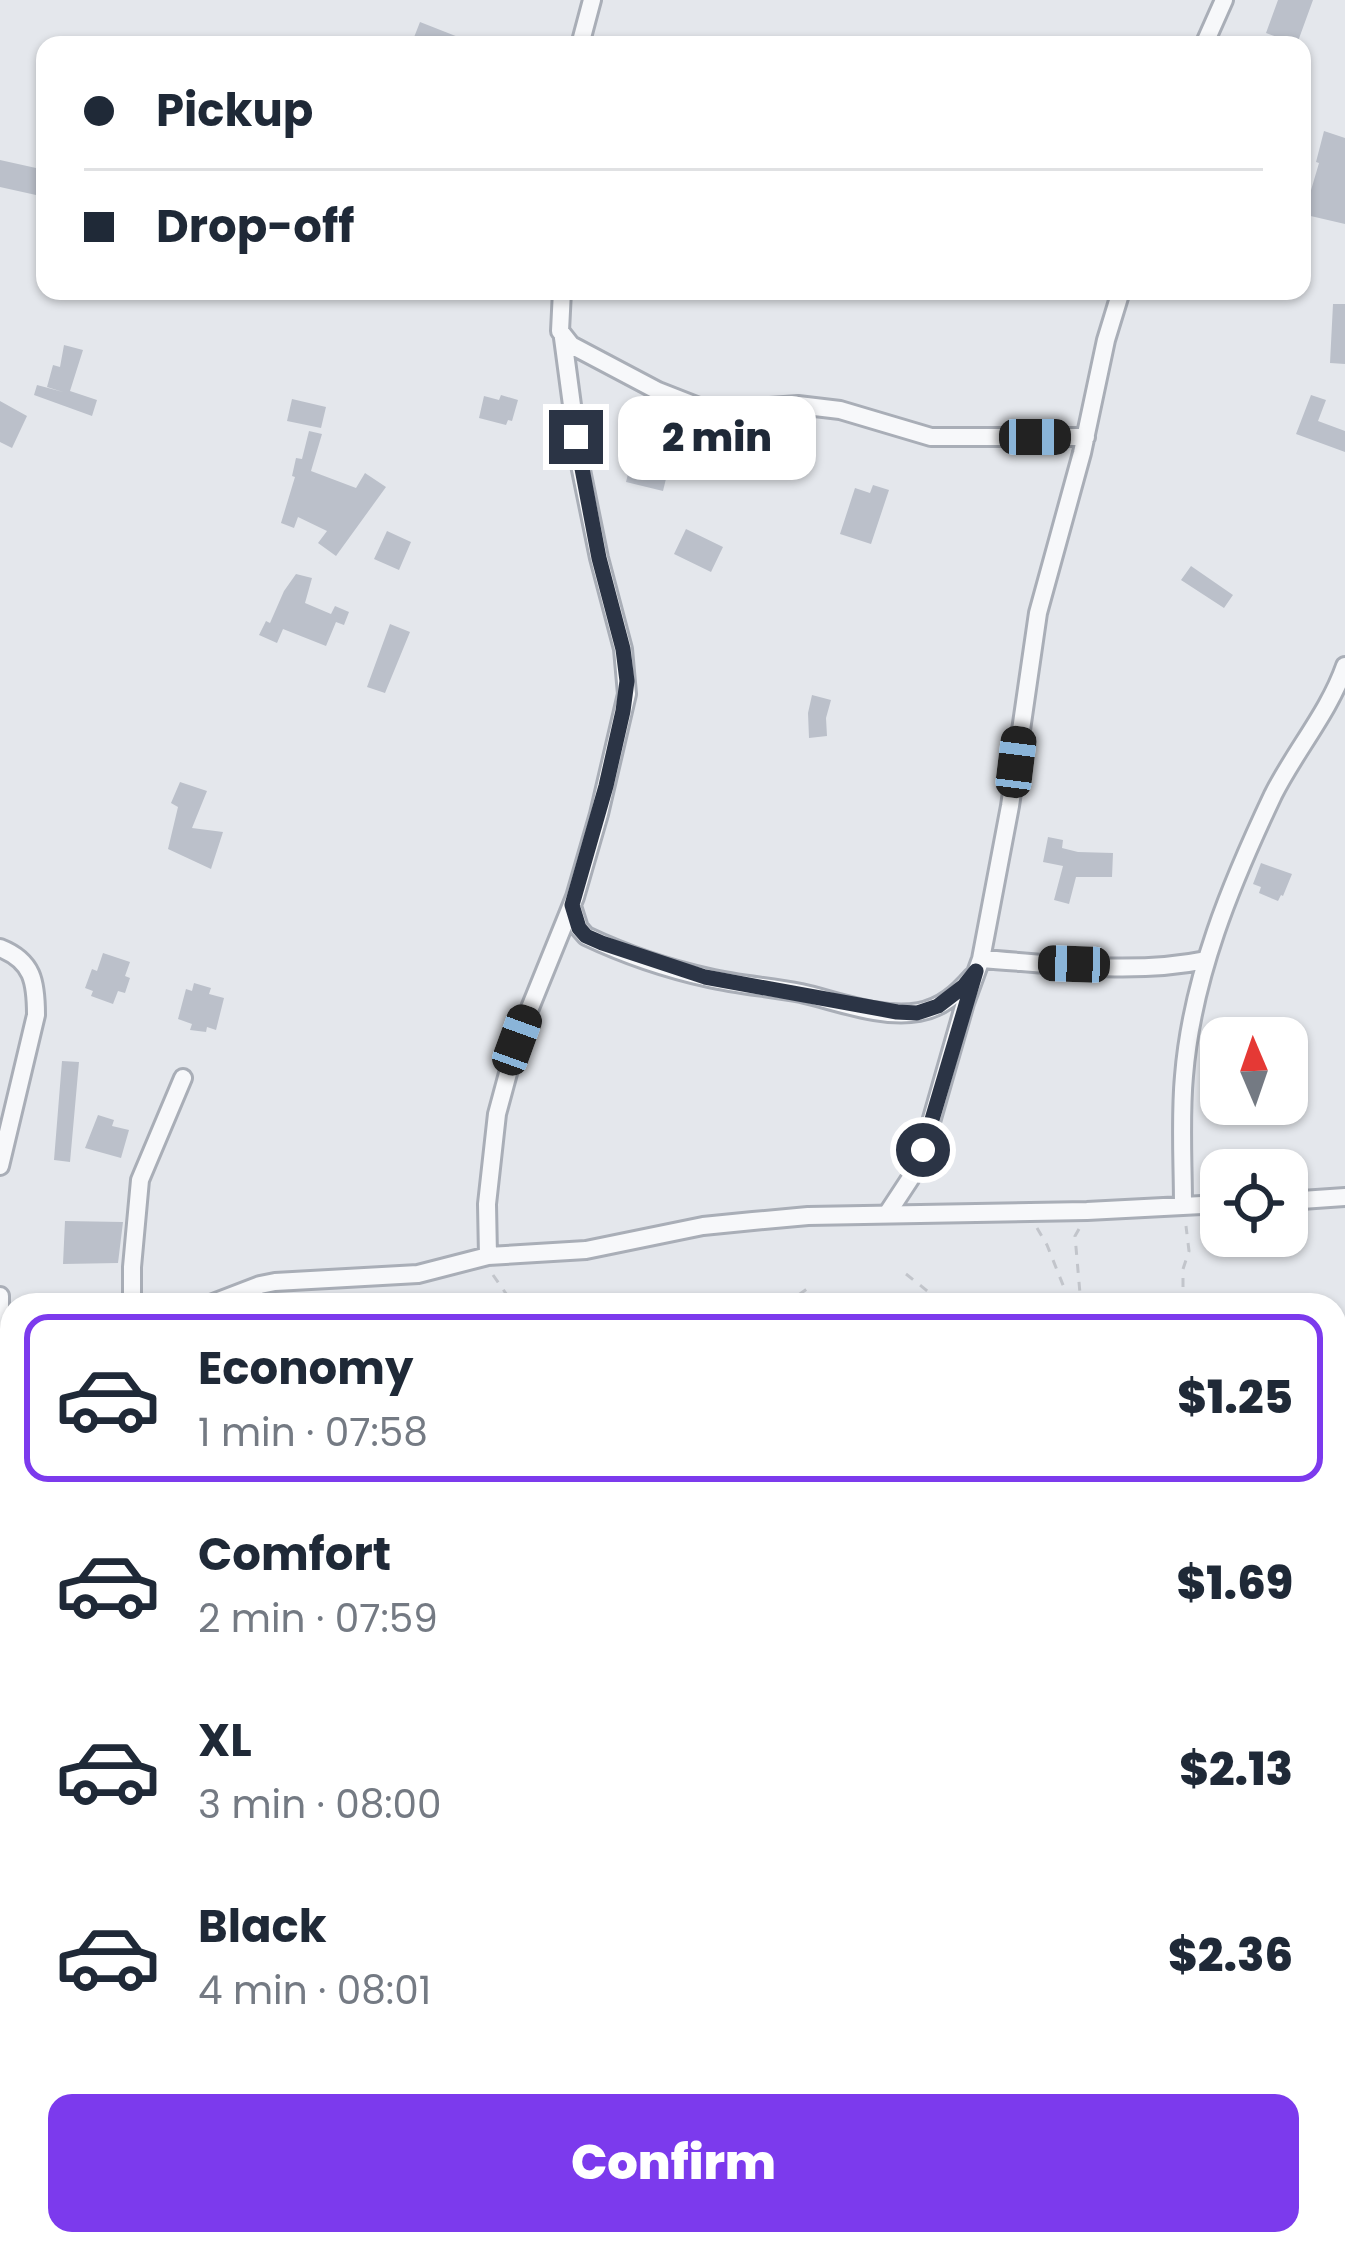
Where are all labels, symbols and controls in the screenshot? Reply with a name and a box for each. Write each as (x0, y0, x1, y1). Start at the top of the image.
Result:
text: Pickup (156, 79, 313, 142)
text: Drop-off (156, 195, 354, 258)
callout: 2 min (618, 395, 816, 479)
route end (549, 410, 603, 464)
text: 2 min (662, 410, 772, 465)
car (999, 419, 1071, 455)
car (994, 724, 1038, 800)
car (1037, 945, 1111, 983)
car (488, 1000, 546, 1080)
north arrow (1200, 1017, 1308, 1125)
map controls (1200, 1017, 1308, 1257)
route start (896, 1123, 950, 1177)
button: locate (1200, 1149, 1308, 1257)
text: Economy (198, 1337, 413, 1400)
icon: car (54, 1344, 162, 1452)
text: $1.25 (1177, 1366, 1293, 1429)
text: 1 min · 07:58 (198, 1405, 428, 1460)
text: Comfort (198, 1523, 391, 1586)
icon: car (54, 1530, 162, 1638)
text: $1.69 (1176, 1552, 1293, 1615)
text: 2 min · 07:59 (198, 1591, 438, 1646)
text: XL (198, 1709, 252, 1772)
icon: car (54, 1716, 162, 1824)
text: $2.13 (1179, 1738, 1293, 1801)
text: 3 min · 08:00 (198, 1777, 442, 1832)
text: Black (198, 1895, 327, 1958)
icon: car (54, 1902, 162, 2010)
text: $2.36 (1168, 1924, 1293, 1987)
text: 4 min · 08:01 (198, 1963, 431, 2018)
button: Confirm (48, 2094, 1299, 2232)

